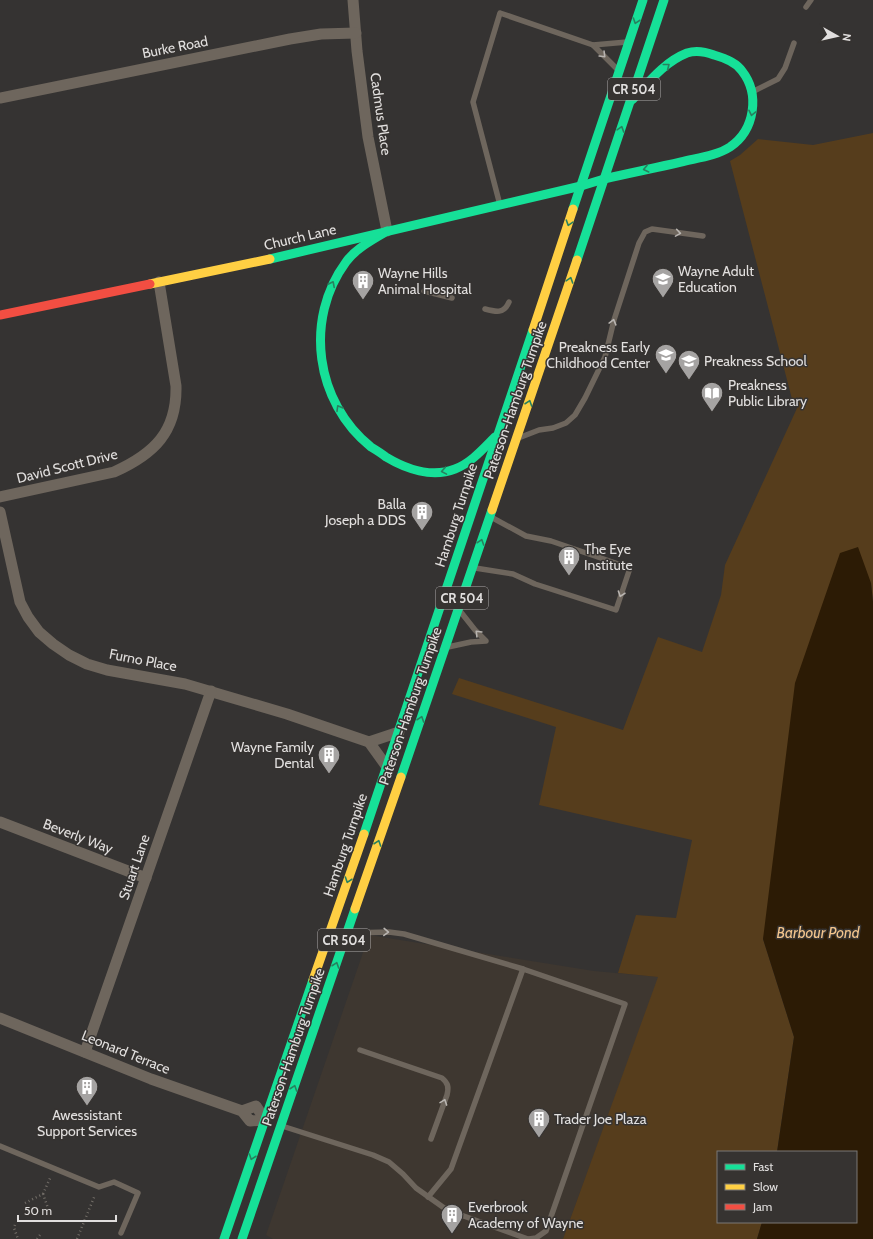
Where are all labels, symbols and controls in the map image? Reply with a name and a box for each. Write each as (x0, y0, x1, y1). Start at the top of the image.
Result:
north arrow (817, 16, 857, 56)
one-way arrow (633, 17, 641, 24)
street label: Burke Road (141, 32, 209, 62)
text: N (839, 33, 854, 42)
one-way arrow (598, 50, 606, 58)
one-way arrow (662, 64, 669, 71)
street label: Cadmus Place (366, 72, 396, 156)
road number: CR 504 (608, 78, 660, 100)
one-way arrow (749, 110, 757, 116)
one-way arrow (616, 125, 624, 132)
one-way arrow (642, 165, 649, 173)
one-way arrow (565, 219, 573, 226)
street label: Church Lane (262, 220, 338, 254)
one-way arrow (675, 228, 681, 237)
place label: Wayne Adult Education (678, 262, 754, 296)
place label: Wayne Hills Animal Hospital (378, 264, 472, 298)
school or university icon: Wayne Adult Education (650, 266, 676, 299)
building icon: Wayne Hills Animal Hospital (350, 268, 376, 301)
one-way arrow (565, 276, 574, 283)
one-way arrow (327, 281, 335, 288)
street label: Paterson-Hamburg Turnpike (479, 319, 551, 481)
one-way arrow (608, 319, 617, 326)
place label: Preakness Early Childhood Center (546, 338, 651, 372)
school or university icon: Preakness Early Childhood Center (653, 342, 679, 375)
school or university icon: Preakness School (676, 348, 702, 381)
place label: Preakness School (704, 352, 808, 370)
place label: Preakness Public Library (728, 376, 807, 410)
library icon: Preakness Public Library (699, 380, 725, 413)
one-way arrow (524, 400, 533, 407)
one-way arrow (336, 405, 343, 412)
street label: David Scott Drive (15, 445, 119, 487)
street label: Hamburg Turnpike (431, 461, 481, 569)
one-way arrow (441, 466, 447, 475)
place label: Balla Joseph a DDS (324, 495, 406, 529)
building icon: Balla Joseph a DDS (409, 499, 435, 532)
one-way arrow (476, 539, 485, 546)
place label: The Eye Institute (584, 540, 633, 574)
building icon: The Eye Institute (556, 544, 582, 577)
road number: CR 504 (436, 587, 488, 609)
one-way arrow (618, 591, 626, 598)
street label: Paterson-Hamburg Turnpike (374, 625, 446, 787)
one-way arrow (476, 630, 483, 638)
street label: Furno Place (108, 645, 178, 675)
one-way arrow (416, 715, 425, 722)
place label: Wayne Family Dental (231, 738, 315, 772)
building icon: Wayne Family Dental (316, 742, 342, 775)
street label: Hamburg Turnpike (319, 791, 371, 899)
street label: Beverly Way (40, 814, 116, 858)
street label: Stuart Lane (114, 832, 154, 902)
one-way arrow (373, 839, 382, 846)
one-way arrow (344, 876, 352, 883)
water label: Barbour Pond (777, 924, 861, 942)
one-way arrow (383, 928, 389, 937)
road number: CR 504 (318, 929, 370, 951)
one-way arrow (331, 962, 339, 969)
street label: Paterson-Hamburg Turnpike (257, 966, 329, 1128)
street label: Leonard Terrace (79, 1026, 173, 1078)
building icon: Awessistant Support Services (74, 1074, 100, 1107)
one-way arrow (289, 1085, 297, 1092)
one-way arrow (439, 1099, 448, 1106)
place label: Awessistant Support Services (37, 1106, 137, 1140)
building icon: Trader Joe Plaza (526, 1106, 552, 1139)
place label: Trader Joe Plaza (554, 1110, 647, 1128)
legend (717, 1151, 857, 1223)
one-way arrow (248, 1153, 257, 1160)
text: Fast (753, 1159, 773, 1174)
text: Slow (753, 1179, 778, 1194)
scale bar (18, 1197, 116, 1223)
place label: Everbrook Academy of Wayne (468, 1198, 583, 1232)
text: Jam (752, 1199, 772, 1214)
building icon: Everbrook Academy of Wayne (439, 1202, 465, 1235)
text: 50 m (24, 1203, 52, 1218)

